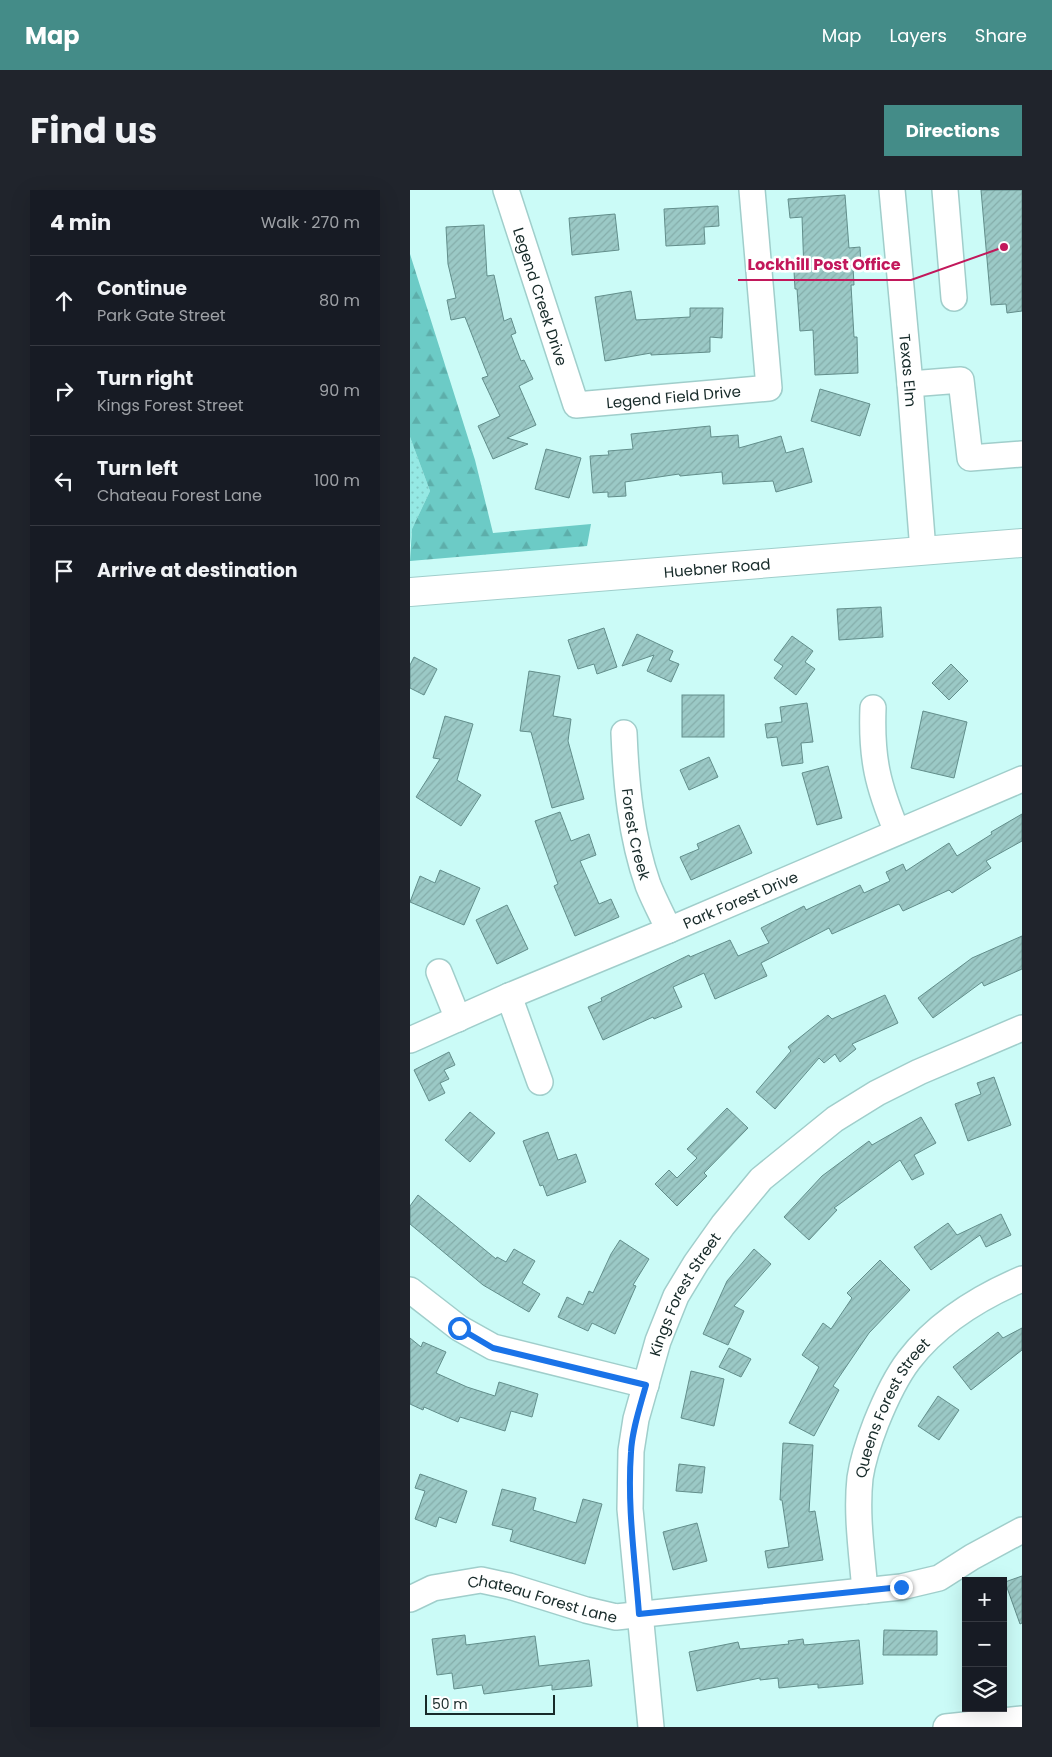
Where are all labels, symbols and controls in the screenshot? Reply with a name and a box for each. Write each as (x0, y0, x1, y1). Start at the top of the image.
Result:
text: Map (25, 19, 80, 52)
text: Map (822, 23, 862, 48)
text: Layers (890, 23, 947, 48)
text: Share (975, 23, 1027, 48)
button: Directions (884, 105, 1022, 156)
text: Find us (30, 106, 157, 155)
text: 4 min (50, 208, 111, 237)
text: Walk · 270 m (261, 211, 360, 234)
street label: Legend Creek Drive (508, 225, 573, 368)
callout: Lockhill Post Office (738, 249, 911, 280)
text: Lockhill Post Office (747, 253, 901, 276)
text: Continue (97, 275, 187, 302)
icon: ahead (50, 287, 78, 315)
text: 80 m (319, 289, 360, 312)
text: Park Gate Street (97, 304, 226, 327)
street label: Texas Elm (895, 333, 922, 408)
text: Turn right (97, 365, 193, 392)
icon: right (50, 377, 78, 405)
text: 90 m (319, 379, 360, 402)
street label: Legend Field Drive (605, 380, 742, 413)
text: Kings Forest Street (97, 394, 244, 417)
text: Turn left (97, 455, 178, 482)
icon: left (50, 467, 78, 495)
text: 100 m (314, 469, 360, 492)
text: Chateau Forest Lane (97, 484, 262, 507)
street label: Huebner Road (663, 553, 771, 582)
icon: arrive (50, 557, 78, 585)
text: Arrive at destination (97, 557, 298, 584)
street label: Forest Creek (617, 787, 656, 883)
street label: Park Forest Drive (680, 866, 801, 933)
street label: Kings Forest Street (644, 1228, 725, 1359)
route start (448, 1317, 471, 1340)
street label: Queens Forest Street (850, 1333, 934, 1480)
street label: Chateau Forest Lane (466, 1569, 620, 1627)
route end (890, 1576, 913, 1599)
map controls (962, 1577, 1007, 1712)
button: + (962, 1577, 1007, 1622)
button: − (962, 1622, 1007, 1667)
button: layers (962, 1667, 1007, 1712)
scale bar (425, 1692, 555, 1715)
text: 50 m (432, 1694, 468, 1714)

